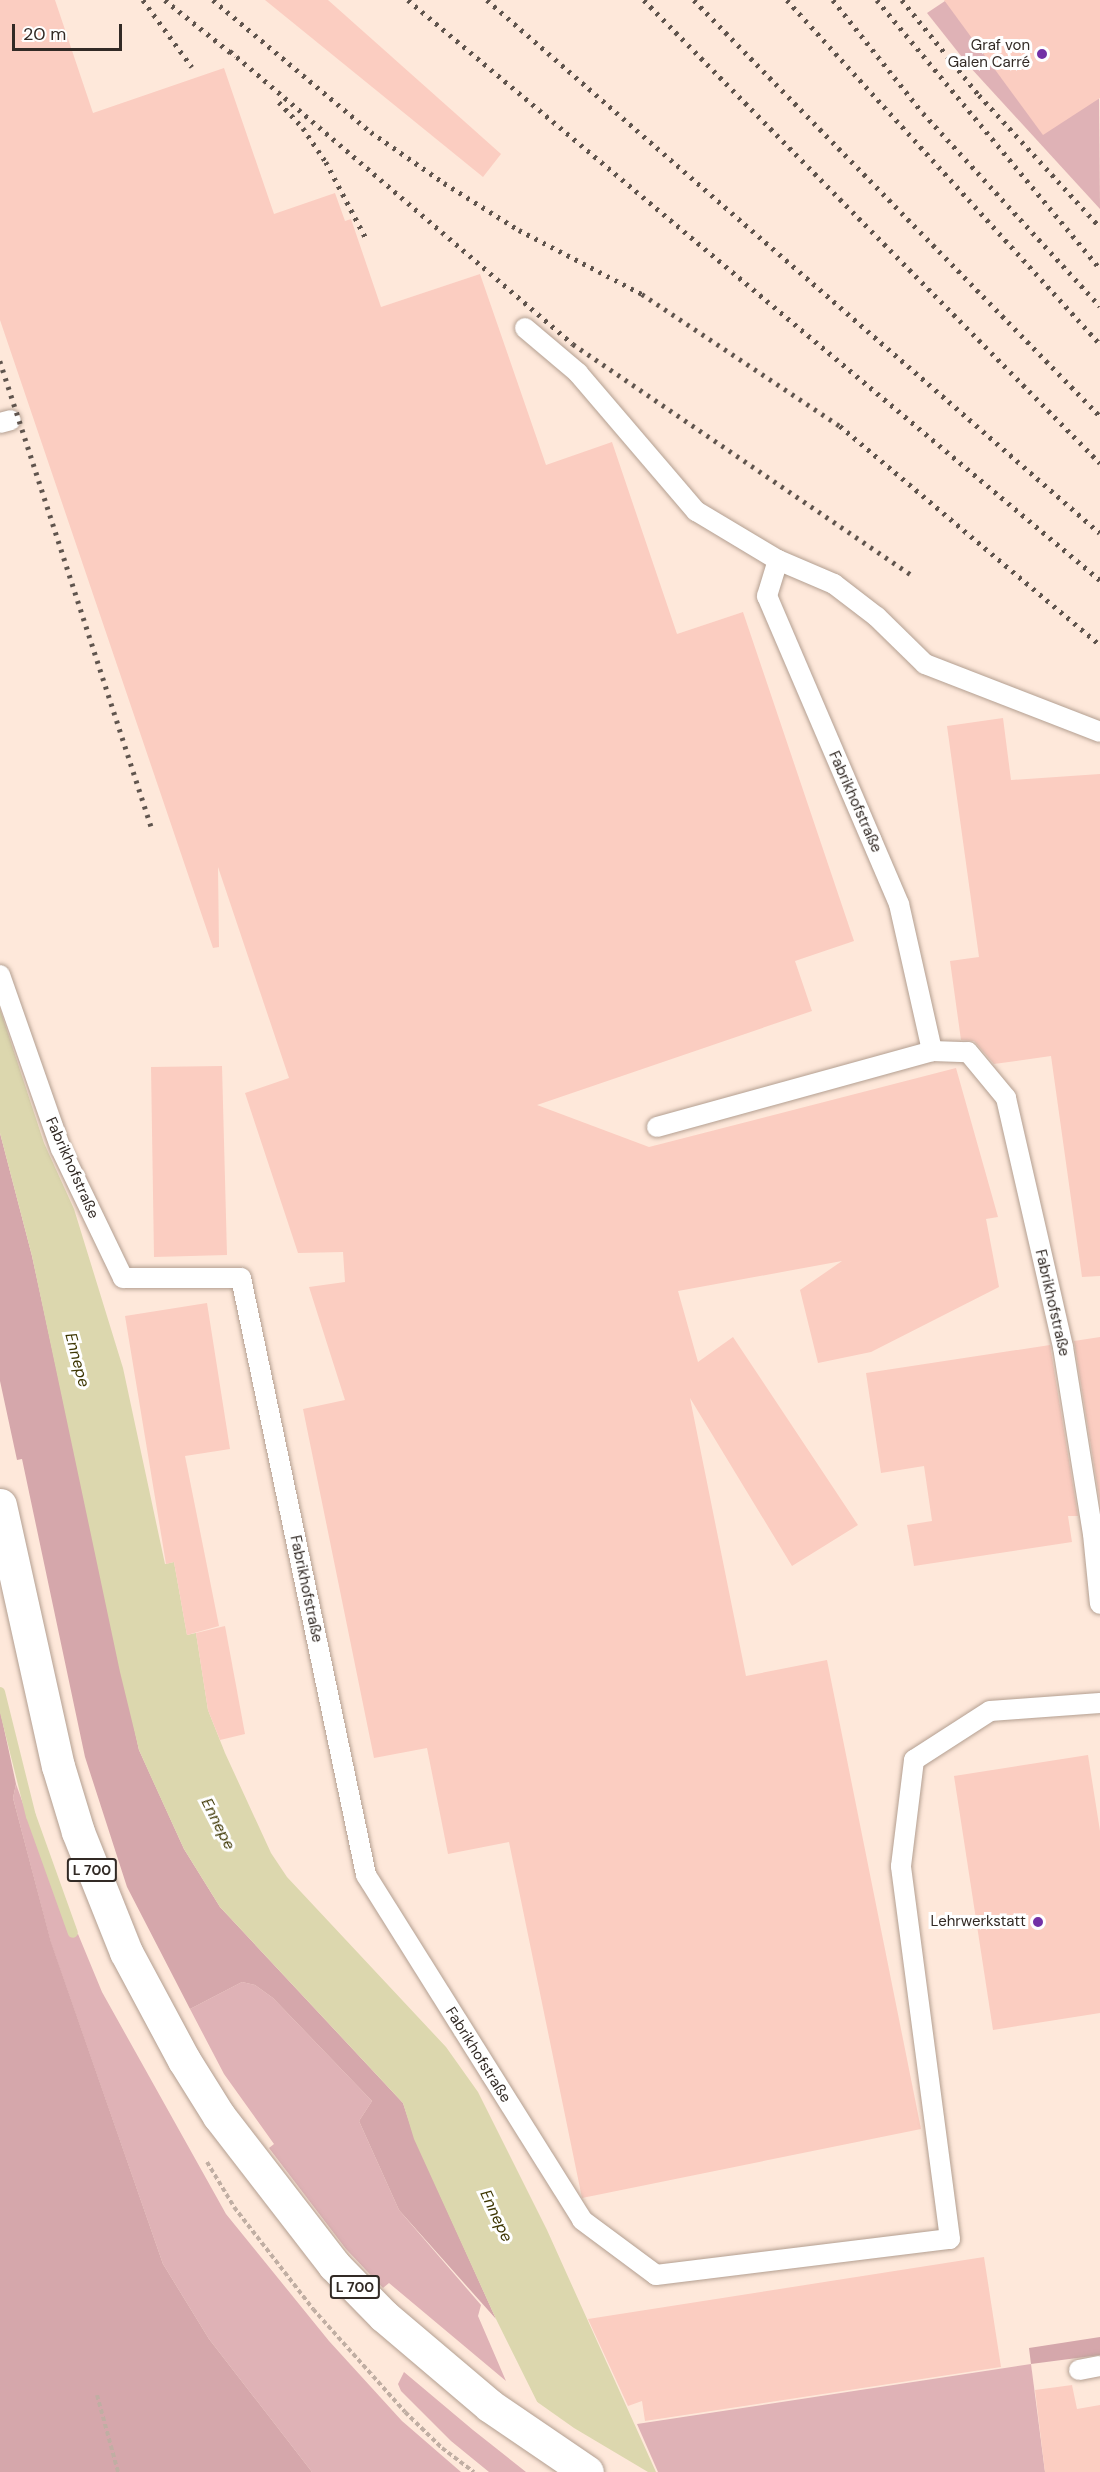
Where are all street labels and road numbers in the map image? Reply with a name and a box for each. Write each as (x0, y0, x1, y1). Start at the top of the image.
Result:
street label: Fabrikhofstraße (825, 748, 885, 856)
street label: Fabrikhofstraße (42, 1114, 102, 1222)
street label: Fabrikhofstraße (1031, 1248, 1073, 1358)
street label: Fabrikhofstraße (286, 1534, 326, 1644)
road number: L 700 (66, 1859, 118, 1881)
street label: Fabrikhofstraße (441, 2004, 515, 2106)
road number: L 700 (330, 2276, 380, 2298)

